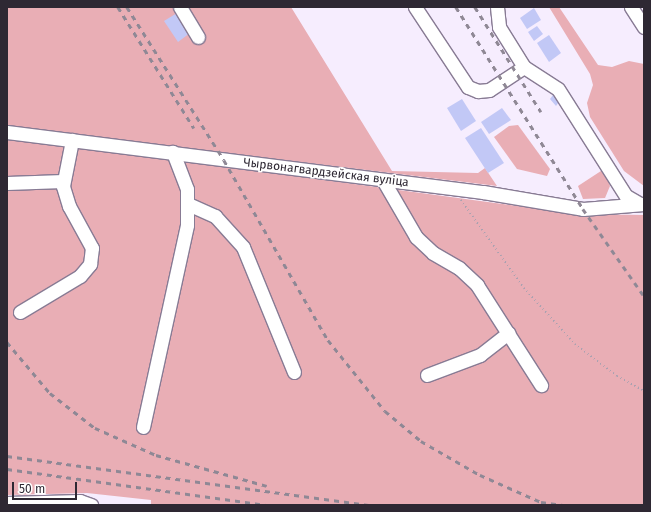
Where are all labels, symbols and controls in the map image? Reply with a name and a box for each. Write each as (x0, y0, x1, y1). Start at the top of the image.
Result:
street label: Чырвонагвардзейская вуліца (242, 156, 410, 190)
scale bar (14, 474, 79, 500)
text: 50 m (19, 482, 45, 496)

